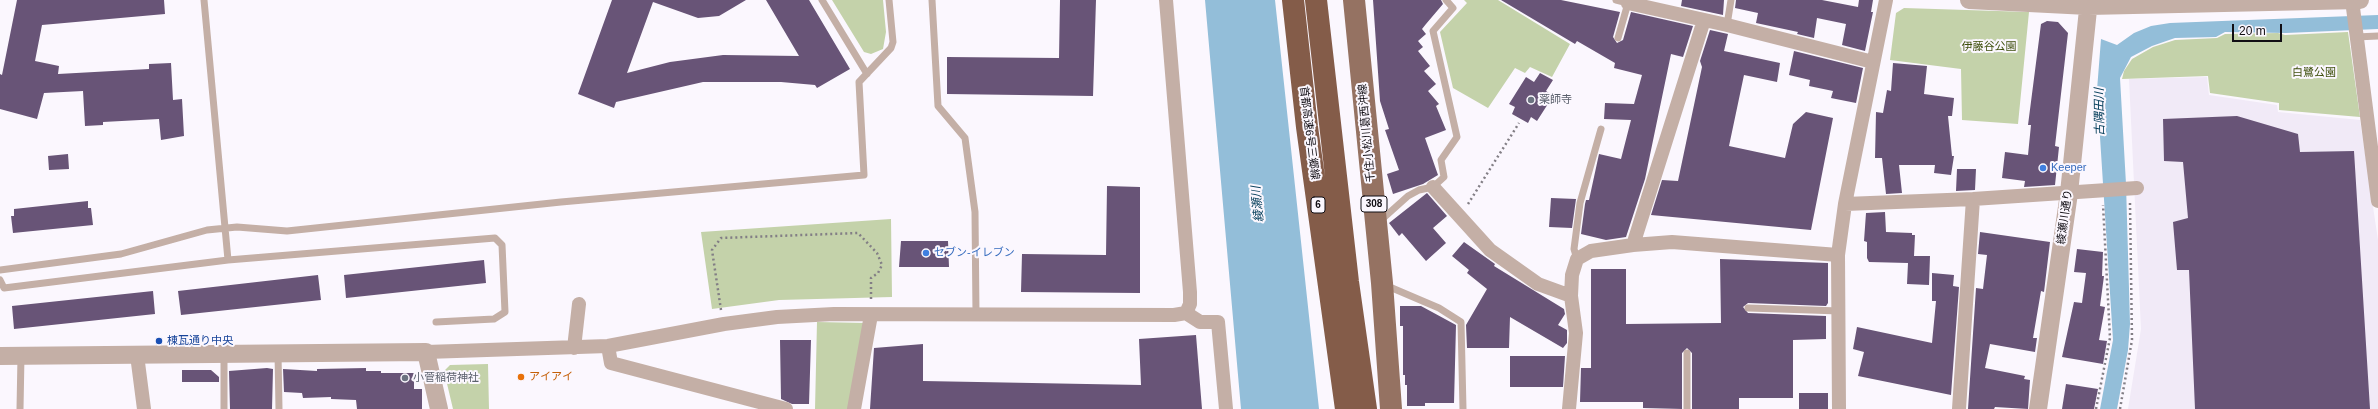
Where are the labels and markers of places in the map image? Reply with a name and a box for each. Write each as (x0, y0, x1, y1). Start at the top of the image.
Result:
place label: 薬師寺 (1539, 93, 1572, 107)
marker: 薬師寺 (1526, 95, 1536, 105)
place label: Keeper (2051, 161, 2086, 175)
marker: Keeper (2038, 163, 2048, 173)
place label: セブン-イレブン (934, 246, 1015, 260)
marker: セブン-イレブン (921, 248, 931, 258)
place label: 棟瓦通り中央 (167, 334, 233, 348)
marker: 棟瓦通り中央 (154, 336, 164, 346)
place label: アイアイ (529, 370, 573, 384)
place label: 小菅稲荷神社 (413, 371, 479, 385)
marker: アイアイ (516, 372, 526, 382)
marker: 小菅稲荷神社 (400, 373, 410, 383)

